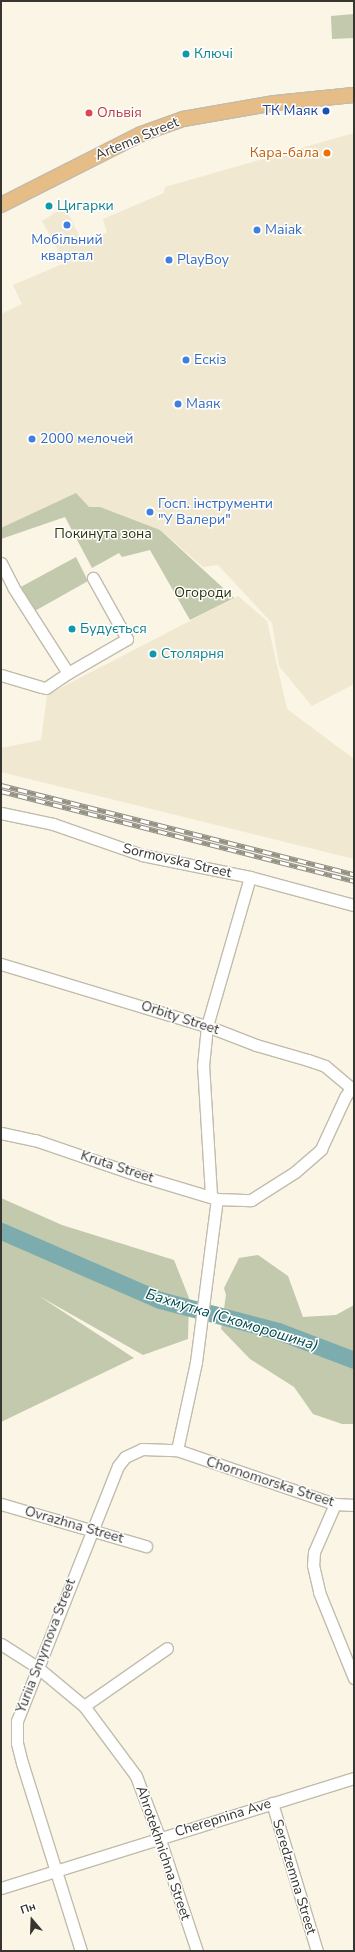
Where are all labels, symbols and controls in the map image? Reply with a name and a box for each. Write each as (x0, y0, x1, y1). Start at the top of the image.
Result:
place label: Ключі (194, 46, 233, 62)
marker: Ключі (181, 49, 191, 59)
place label: ТК Маяк (263, 103, 318, 119)
place label: Ольвія (97, 105, 142, 121)
marker: ТК Маяк (321, 106, 331, 116)
marker: Ольвія (84, 108, 94, 118)
street label: Artema Street (93, 114, 181, 164)
place label: Кара-бала (250, 145, 319, 161)
marker: Кара-бала (322, 148, 332, 158)
place label: Цигарки (57, 198, 114, 214)
marker: Цигарки (44, 201, 54, 211)
marker: Мобільний квартал (62, 220, 72, 230)
place label: Maiak (265, 222, 302, 238)
marker: Maiak (252, 225, 262, 235)
place label: Мобільний квартал (31, 232, 103, 264)
place label: PlayBoy (177, 252, 229, 268)
marker: PlayBoy (164, 255, 174, 265)
place label: Ескіз (194, 352, 226, 368)
marker: Ескіз (181, 355, 191, 365)
place label: Маяк (186, 396, 220, 412)
marker: Маяк (173, 399, 183, 409)
place label: 2000 мелочей (40, 431, 133, 447)
marker: 2000 мелочей (27, 434, 37, 444)
place label: Госп. інструменти "У Валери" (158, 496, 273, 528)
marker: Госп. інструменти "У Валери" (145, 507, 155, 517)
park label: Покинута зона (54, 526, 152, 542)
park label: Огороди (174, 585, 232, 601)
place label: Будується (80, 621, 147, 637)
marker: Будується (67, 624, 77, 634)
place label: Столярня (161, 646, 224, 662)
marker: Столярня (148, 649, 158, 659)
street label: Sormovska Street (121, 840, 233, 882)
street label: Orbity Street (139, 997, 221, 1039)
street label: Kruta Street (78, 1147, 156, 1187)
water label: Бахмутка (Скоморошина) (144, 1285, 320, 1355)
street label: Chornomorska Street (204, 1453, 336, 1511)
street label: Ovrazhna Street (23, 1503, 125, 1547)
street label: Yuriia Smyrnova Street (13, 1577, 79, 1715)
street label: Ahrotekhnichna Street (132, 1784, 194, 1922)
street label: Cherepnina Ave (173, 1795, 273, 1841)
street label: Seredzemna Street (268, 1817, 320, 1937)
text: Пн (18, 1899, 38, 1918)
north arrow (12, 1900, 52, 1940)

